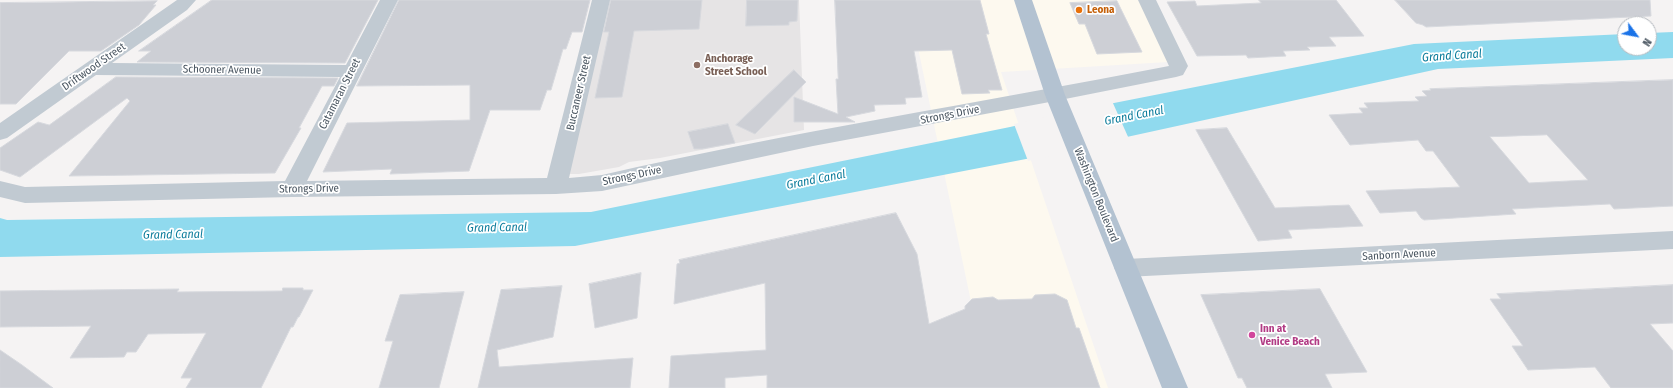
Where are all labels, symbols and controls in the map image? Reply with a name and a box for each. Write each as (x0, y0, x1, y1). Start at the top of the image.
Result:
place label: Leona (1087, 3, 1115, 17)
marker: Leona (1074, 5, 1084, 15)
north arrow (1617, 16, 1657, 56)
text: N (1639, 36, 1654, 48)
street label: Driftwood Street (60, 40, 128, 94)
water label: Grand Canal (1422, 47, 1482, 65)
place label: Anchorage Street School (705, 52, 767, 78)
street label: Buccaneer Street (564, 54, 594, 132)
street label: Catamaran Street (316, 56, 364, 132)
marker: Anchorage Street School (692, 60, 702, 70)
street label: Schooner Avenue (183, 63, 261, 77)
street label: Strongs Drive (919, 103, 981, 127)
water label: Grand Canal (1103, 103, 1165, 129)
street label: Washington Boulevard (1071, 146, 1121, 244)
street label: Strongs Drive (601, 163, 663, 189)
water label: Grand Canal (785, 167, 847, 193)
street label: Strongs Drive (279, 182, 339, 196)
water label: Grand Canal (467, 220, 527, 236)
water label: Grand Canal (143, 227, 203, 243)
street label: Sanborn Avenue (1362, 246, 1436, 264)
place label: Inn at Venice Beach (1260, 322, 1320, 348)
marker: Inn at Venice Beach (1247, 330, 1257, 340)

